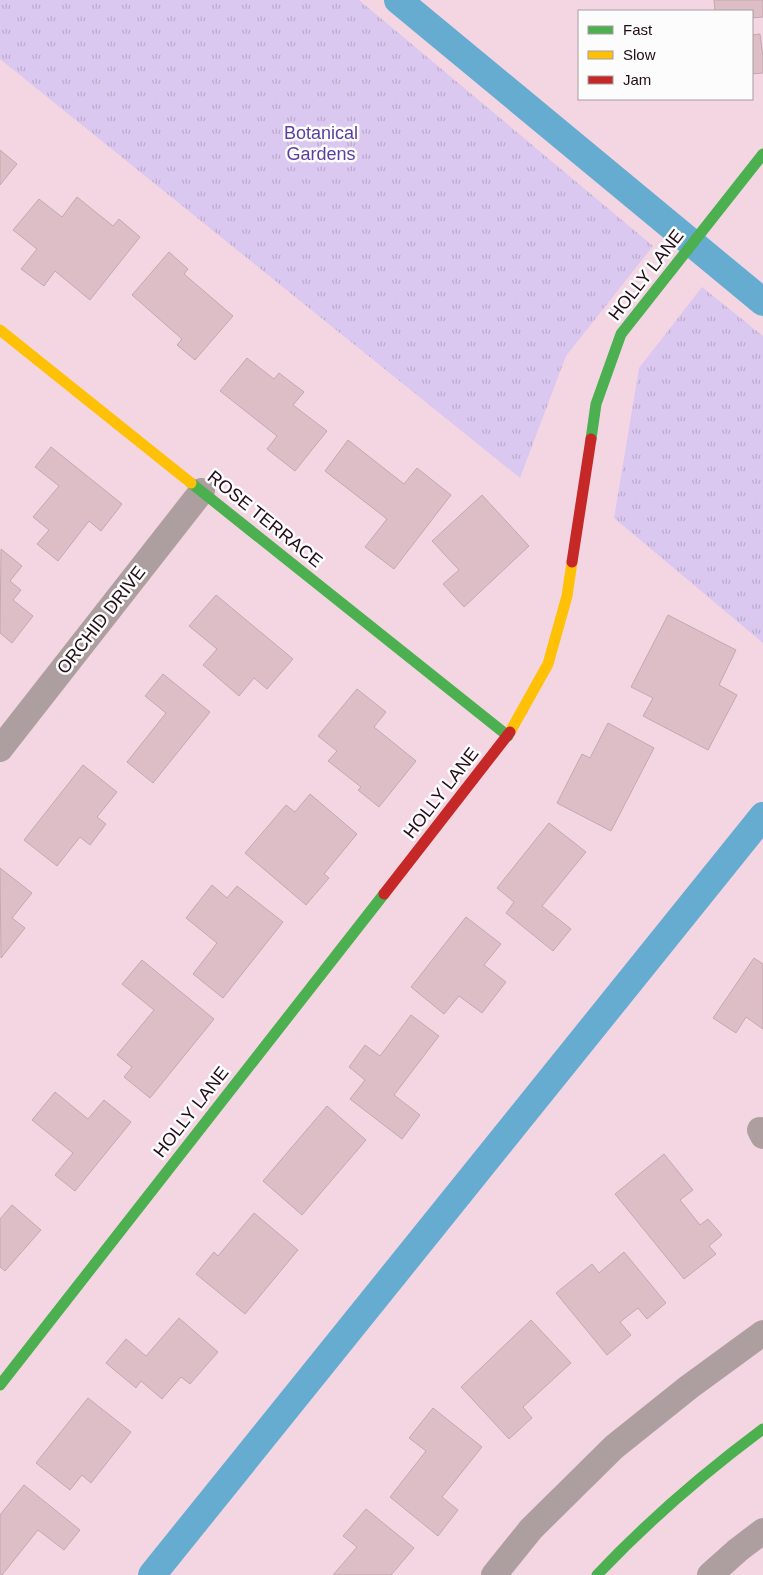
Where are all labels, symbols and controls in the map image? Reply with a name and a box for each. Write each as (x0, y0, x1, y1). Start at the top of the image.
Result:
legend (578, 10, 753, 100)
text: Fast (623, 21, 653, 38)
text: Slow (623, 46, 656, 63)
text: Jam (623, 71, 651, 88)
park label: Botanical Gardens (284, 123, 358, 164)
street label: HOLLY LANE (604, 226, 688, 324)
street label: ROSE TERRACE (204, 467, 326, 571)
street label: ORCHID DRIVE (53, 562, 149, 678)
street label: HOLLY LANE (399, 744, 483, 842)
street label: HOLLY LANE (149, 1063, 233, 1161)

